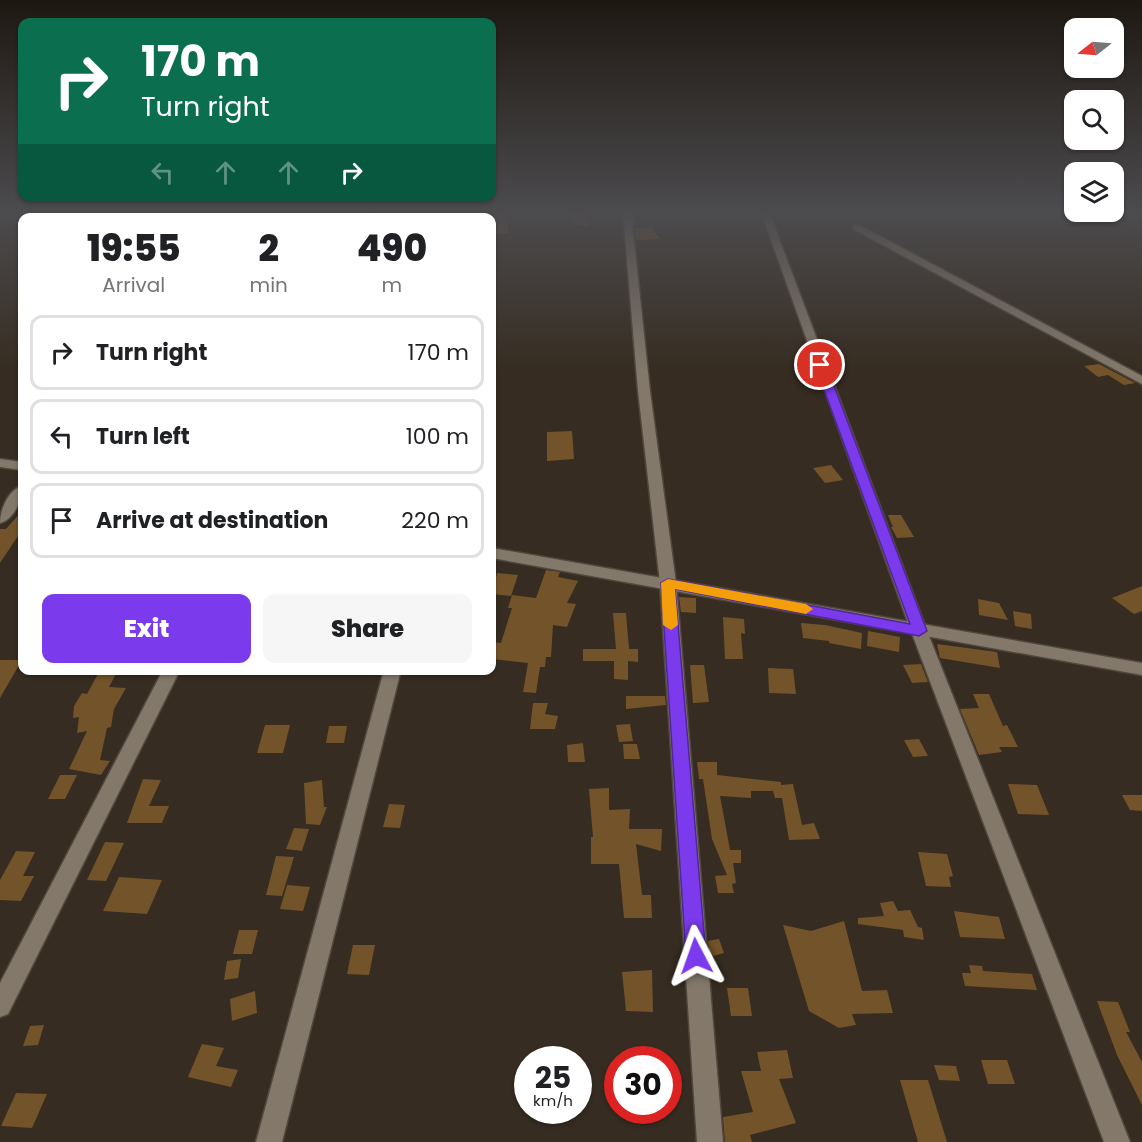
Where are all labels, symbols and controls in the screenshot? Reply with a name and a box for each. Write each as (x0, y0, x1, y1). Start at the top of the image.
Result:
north arrow (1064, 18, 1124, 78)
map controls (1064, 18, 1124, 222)
text: 170 m (141, 32, 260, 91)
icon: right (42, 42, 120, 120)
text: Turn right (141, 88, 270, 125)
button: search (1064, 90, 1124, 150)
icon: left (146, 156, 179, 189)
icon: ahead (209, 156, 242, 189)
icon: ahead (272, 156, 305, 189)
icon: right (335, 156, 368, 189)
button: layers (1064, 162, 1124, 222)
text: 19:55 (87, 223, 181, 274)
text: 2 (258, 223, 279, 274)
text: 490 (357, 223, 427, 274)
text: Arrival (102, 271, 165, 299)
text: min (250, 271, 288, 299)
text: m (382, 271, 402, 299)
icon: right (45, 336, 78, 369)
text: Turn right (96, 337, 207, 368)
text: 170 m (408, 337, 469, 368)
pin (794, 339, 845, 390)
icon: arrive (803, 348, 836, 381)
icon: left (45, 420, 78, 453)
text: Turn left (96, 421, 190, 452)
text: 100 m (406, 421, 469, 452)
icon: arrive (45, 504, 78, 537)
text: Arrive at destination (96, 505, 328, 536)
text: 220 m (401, 505, 469, 536)
button: Exit (42, 594, 251, 663)
button: Share (263, 594, 472, 663)
position arrow (664, 924, 728, 988)
speed limit sign: 30 (604, 1046, 682, 1124)
text: 25 (535, 1056, 571, 1099)
text: km/h (533, 1090, 573, 1111)

